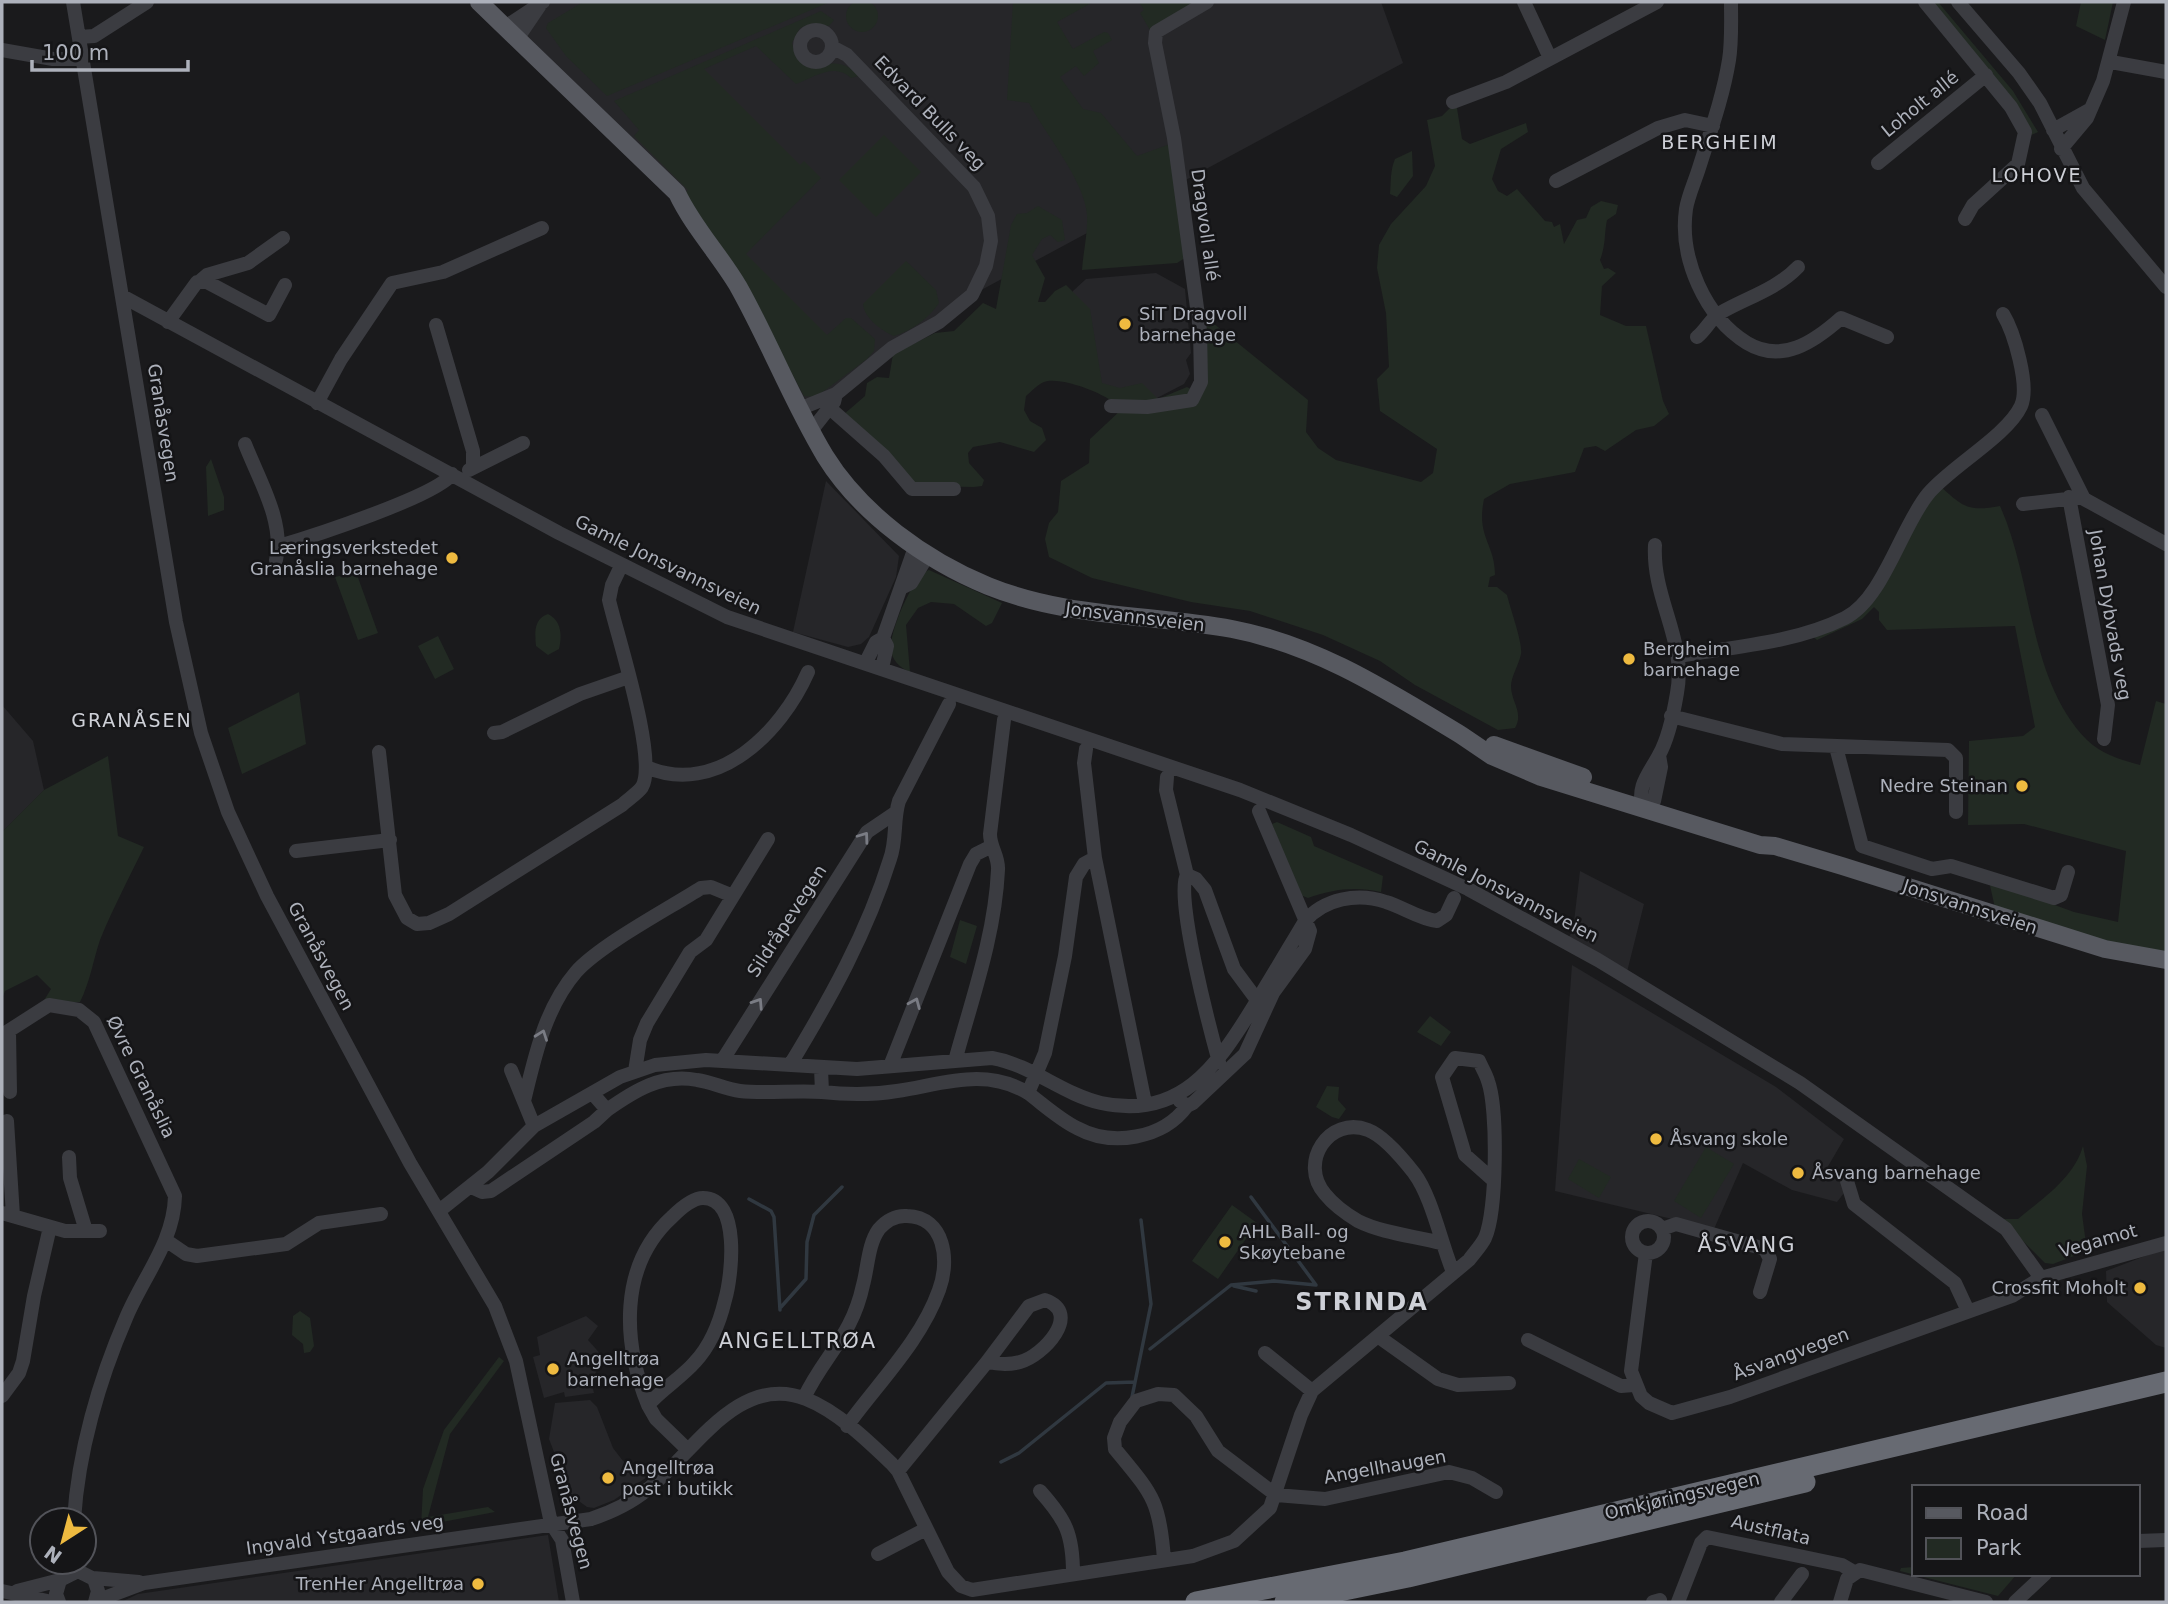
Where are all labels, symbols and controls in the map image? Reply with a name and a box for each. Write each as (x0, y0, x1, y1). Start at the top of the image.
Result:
scale bar (32, 28, 187, 72)
text: 100 m (42, 41, 109, 65)
street label: Edvard Bulls veg (870, 51, 990, 174)
street label: Loholt allé (1877, 66, 1962, 141)
district label: BERGHEIM (1661, 131, 1779, 153)
district label: LOHOVE (1992, 164, 2082, 186)
street label: Dragvoll allé (1187, 167, 1224, 282)
place label: SiT Dragvoll barnehage (1139, 303, 1248, 345)
marker: SiT Dragvoll barnehage (1117, 316, 1133, 332)
street label: Granåsvegen (144, 362, 183, 484)
street label: Gamle Jonsvannsveien (572, 510, 765, 619)
street label: Johan Dybvads veg (2085, 527, 2136, 702)
place label: Læringsverkstedet Granåslia barnehage (250, 537, 438, 579)
marker: Læringsverkstedet Granåslia barnehage (444, 550, 460, 566)
street label: Jonsvannsveien (1063, 597, 1206, 635)
place label: Bergheim barnehage (1643, 638, 1740, 680)
marker: Bergheim barnehage (1621, 651, 1637, 667)
district label: GRANÅSEN (71, 709, 193, 731)
place label: Nedre Steinan (1880, 775, 2008, 796)
marker: Nedre Steinan (2014, 778, 2030, 794)
one-way arrow (856, 832, 868, 845)
street label: Gamle Jonsvannsveien (1410, 835, 1602, 946)
street label: Sildråpevegen (743, 861, 831, 981)
street label: Jonsvannsveien (1899, 875, 2040, 938)
street label: Granåsvegen (284, 898, 359, 1014)
one-way arrow (749, 997, 762, 1010)
one-way arrow (907, 998, 921, 1010)
street label: Øvre Granåslia (103, 1012, 180, 1142)
one-way arrow (534, 1030, 548, 1042)
place label: Åsvang skole (1670, 1128, 1788, 1149)
marker: Åsvang skole (1648, 1131, 1664, 1147)
place label: Åsvang barnehage (1812, 1162, 1981, 1183)
marker: Åsvang barnehage (1790, 1165, 1806, 1181)
street label: Vegamot (2056, 1219, 2139, 1262)
place label: AHL Ball- og Skøytebane (1239, 1221, 1349, 1263)
district label: ÅSVANG (1697, 1231, 1797, 1257)
marker: AHL Ball- og Skøytebane (1217, 1234, 1233, 1250)
place label: Crossfit Moholt (1992, 1277, 2126, 1298)
marker: Crossfit Moholt (2132, 1280, 2148, 1296)
district label: STRINDA (1295, 1288, 1429, 1316)
street label: Åsvangvegen (1730, 1323, 1852, 1384)
district label: ANGELLTRØA (719, 1329, 877, 1353)
place label: Angelltrøa barnehage (567, 1348, 664, 1390)
marker: Angelltrøa barnehage (545, 1361, 561, 1377)
street label: Angellhaugen (1322, 1445, 1448, 1488)
street label: Granåsvegen (546, 1450, 597, 1571)
place label: Angelltrøa post i butikk (622, 1457, 734, 1499)
street label: Omkjøringsvegen (1602, 1467, 1761, 1524)
marker: Angelltrøa post i butikk (600, 1470, 616, 1486)
legend (1912, 1485, 2140, 1576)
text: Road (1976, 1501, 2029, 1525)
north arrow (28, 1506, 98, 1576)
street label: Ingvald Ystgaards veg (245, 1510, 445, 1559)
street label: Austflata (1729, 1510, 1813, 1549)
text: Park (1976, 1536, 2022, 1560)
text: N (40, 1541, 66, 1568)
place label: TrenHer Angelltrøa (295, 1573, 464, 1594)
marker: TrenHer Angelltrøa (470, 1576, 486, 1592)

